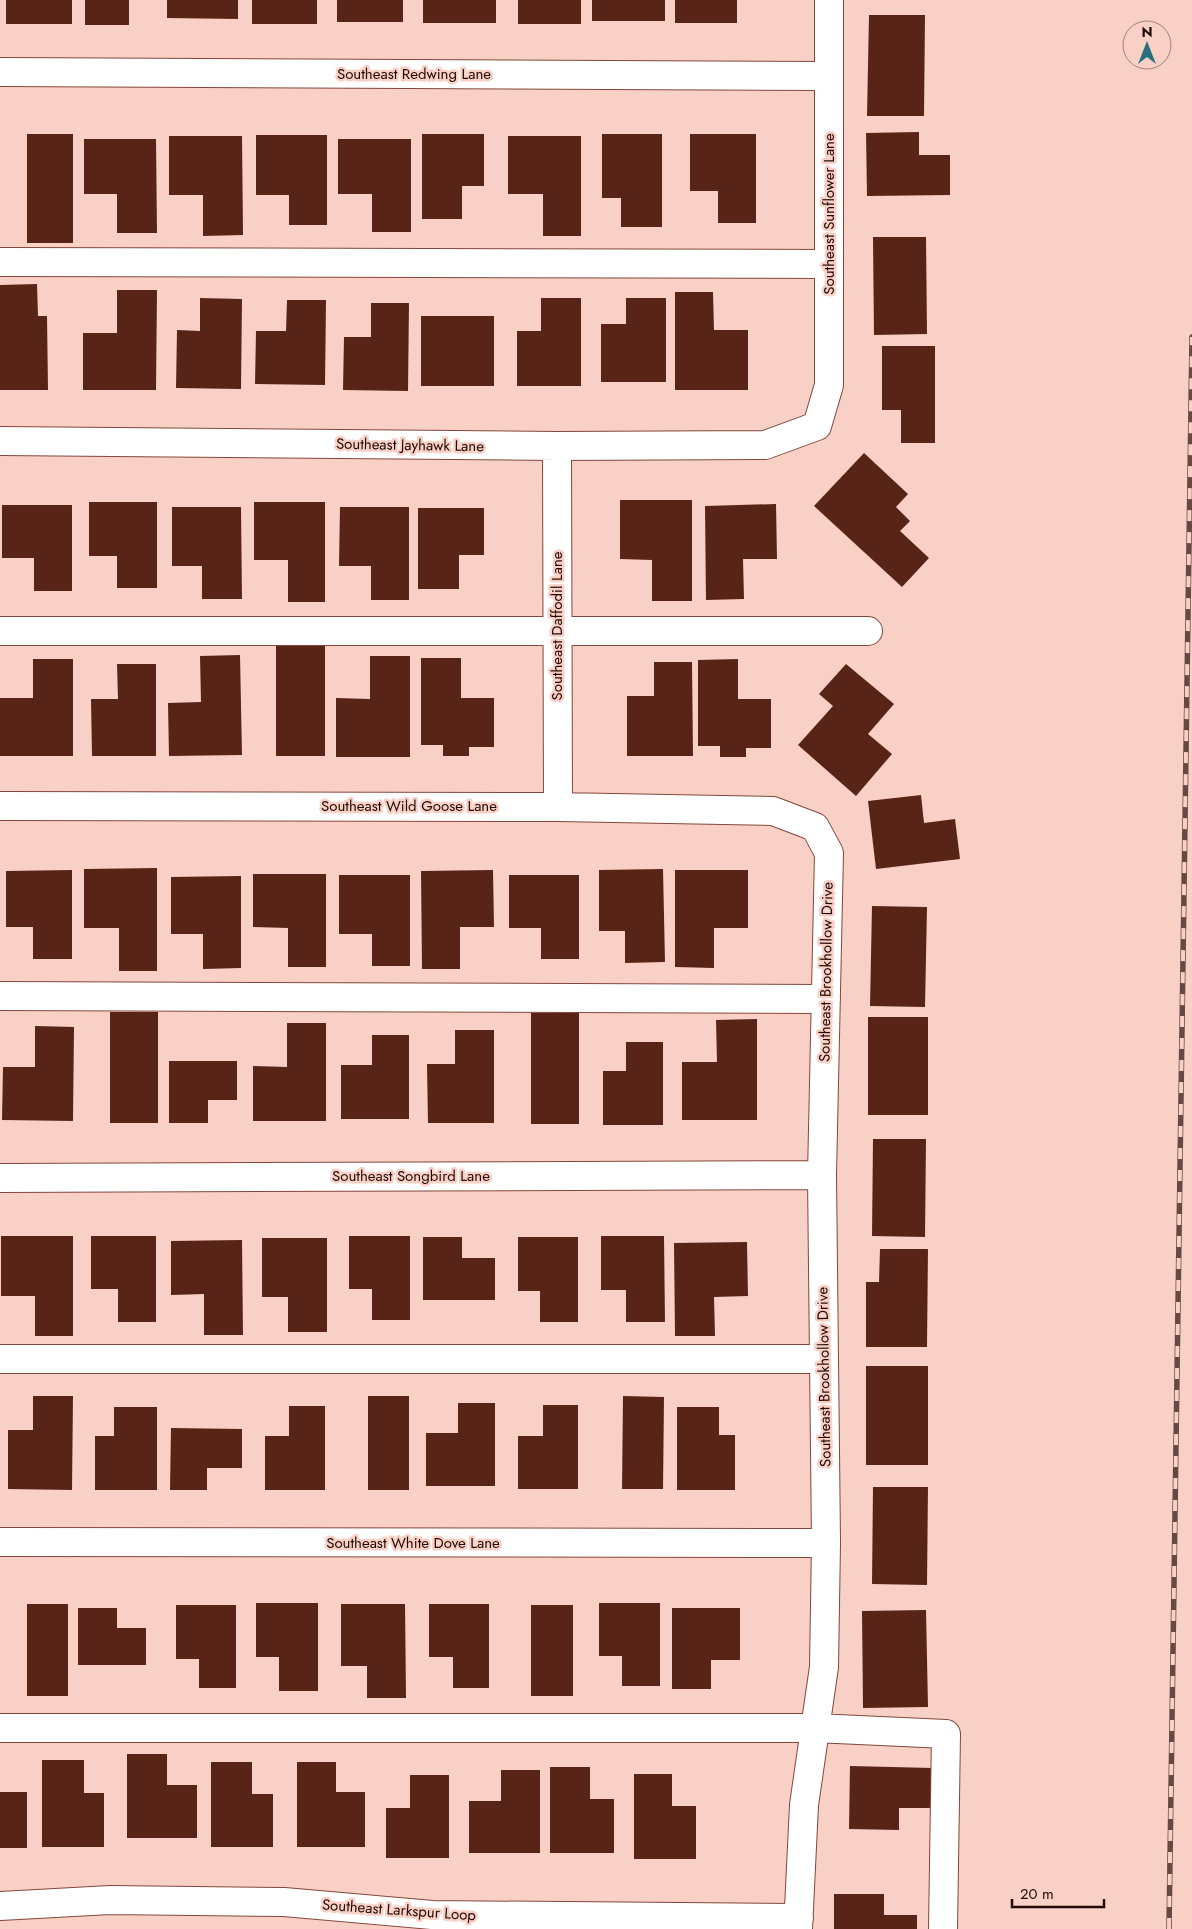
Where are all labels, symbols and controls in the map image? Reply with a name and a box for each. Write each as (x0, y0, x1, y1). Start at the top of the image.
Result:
north arrow (1122, 20, 1172, 70)
text: N (1141, 22, 1153, 42)
street label: Southeast Redwing Lane (337, 63, 491, 85)
street label: Southeast Sunflower Lane (818, 133, 840, 295)
street label: Southeast Jayhawk Lane (336, 433, 484, 457)
street label: Southeast Daffodil Lane (546, 551, 568, 701)
street label: Southeast Wild Goose Lane (321, 795, 497, 817)
street label: Southeast Brookhollow Drive (813, 882, 839, 1062)
street label: Southeast Songbird Lane (332, 1165, 490, 1187)
street label: Southeast Brookhollow Drive (811, 1287, 837, 1467)
street label: Southeast White Dove Lane (326, 1532, 500, 1554)
scale bar (1012, 1876, 1104, 1908)
text: 20 m (1020, 1883, 1054, 1905)
street label: Southeast Larkspur Loop (321, 1894, 477, 1926)

